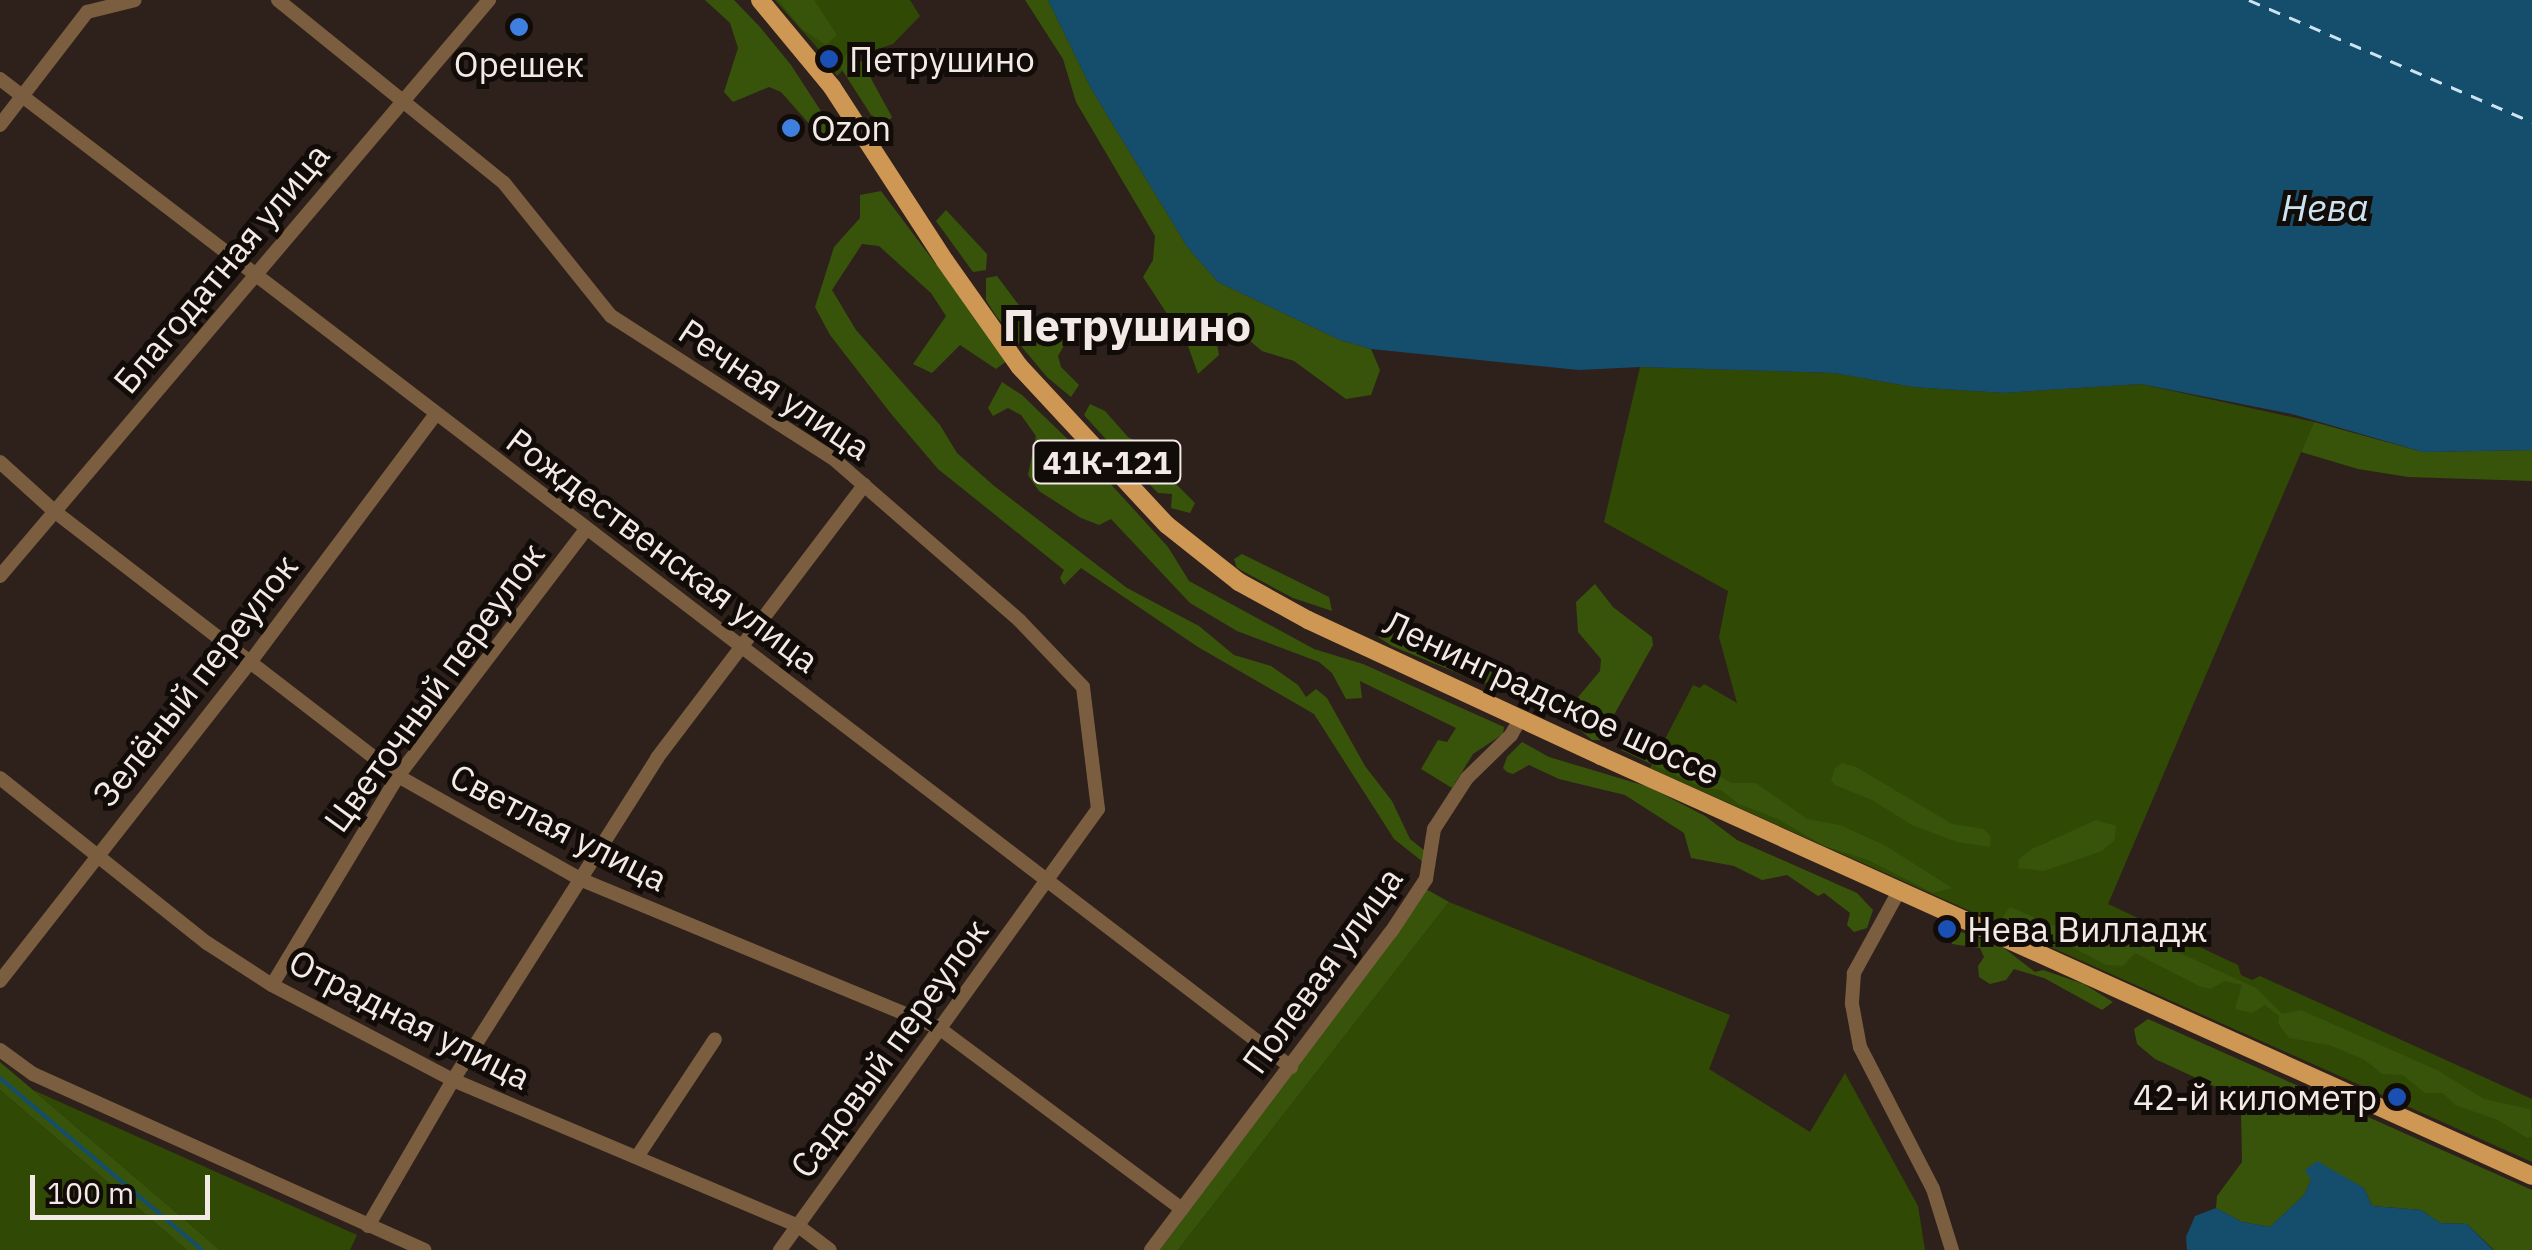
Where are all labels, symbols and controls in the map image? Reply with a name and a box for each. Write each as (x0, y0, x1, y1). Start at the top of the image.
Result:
marker: Орешек (508, 16, 530, 38)
place label: Петрушино (849, 38, 1035, 80)
place label: Орешек (454, 43, 584, 85)
marker: Петрушино (818, 48, 840, 70)
place label: Ozon (811, 107, 891, 149)
marker: Ozon (780, 117, 802, 139)
street label: Благодатная улица (104, 134, 338, 402)
water label: Нева (2281, 184, 2369, 230)
district label: Петрушино (1003, 298, 1251, 352)
street label: Речная улица (671, 310, 879, 468)
street label: Рождественская улица (499, 419, 827, 681)
road number: 41К-121 (1032, 435, 1182, 489)
street label: Цветочный переулок (315, 534, 553, 840)
street label: Зелёный переулок (84, 546, 306, 814)
street label: Ленинградское шоссе (1377, 601, 1727, 793)
street label: Светлая улица (443, 754, 675, 900)
street label: Полевая улица (1233, 859, 1411, 1081)
place label: Нева Вилладж (1967, 908, 2208, 950)
street label: Садовый переулок (781, 910, 997, 1186)
marker: Нева Вилладж (1936, 918, 1958, 940)
street label: Отрадная улица (282, 940, 538, 1098)
place label: 42-й километр (2133, 1076, 2377, 1118)
marker: 42-й километр (2386, 1086, 2408, 1108)
scale bar (35, 1155, 215, 1217)
text: 100 m (47, 1173, 134, 1212)

